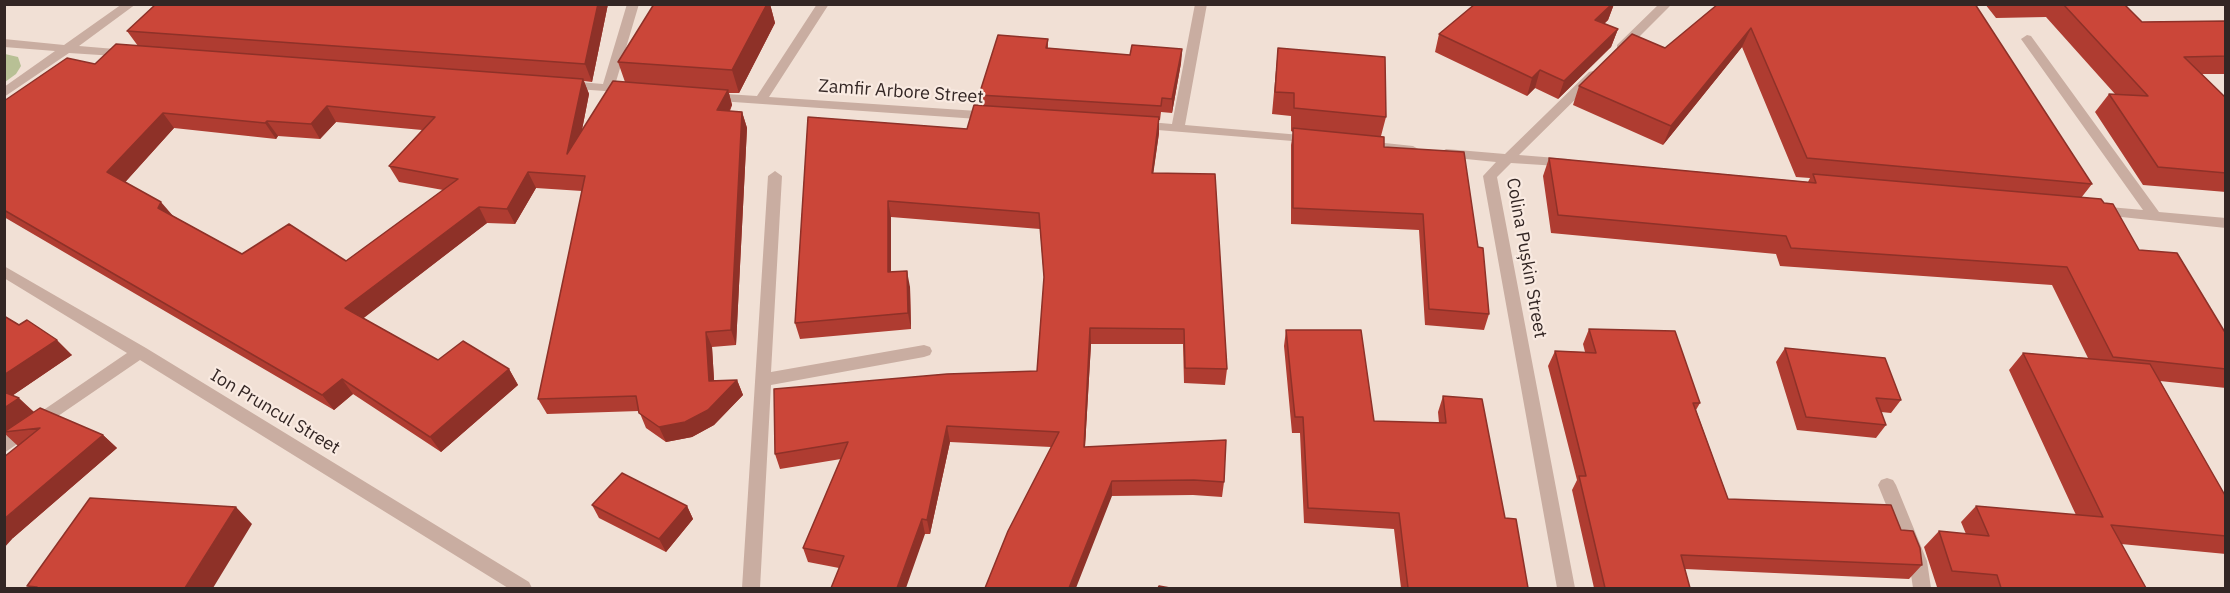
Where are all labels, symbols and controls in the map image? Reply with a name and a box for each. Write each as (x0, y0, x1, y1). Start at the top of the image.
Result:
street label: Zamfir Arbore Street (818, 75, 984, 109)
street label: Colina Pușkin Street (1501, 176, 1551, 340)
street label: Ion Pruncul Street (206, 365, 344, 459)

